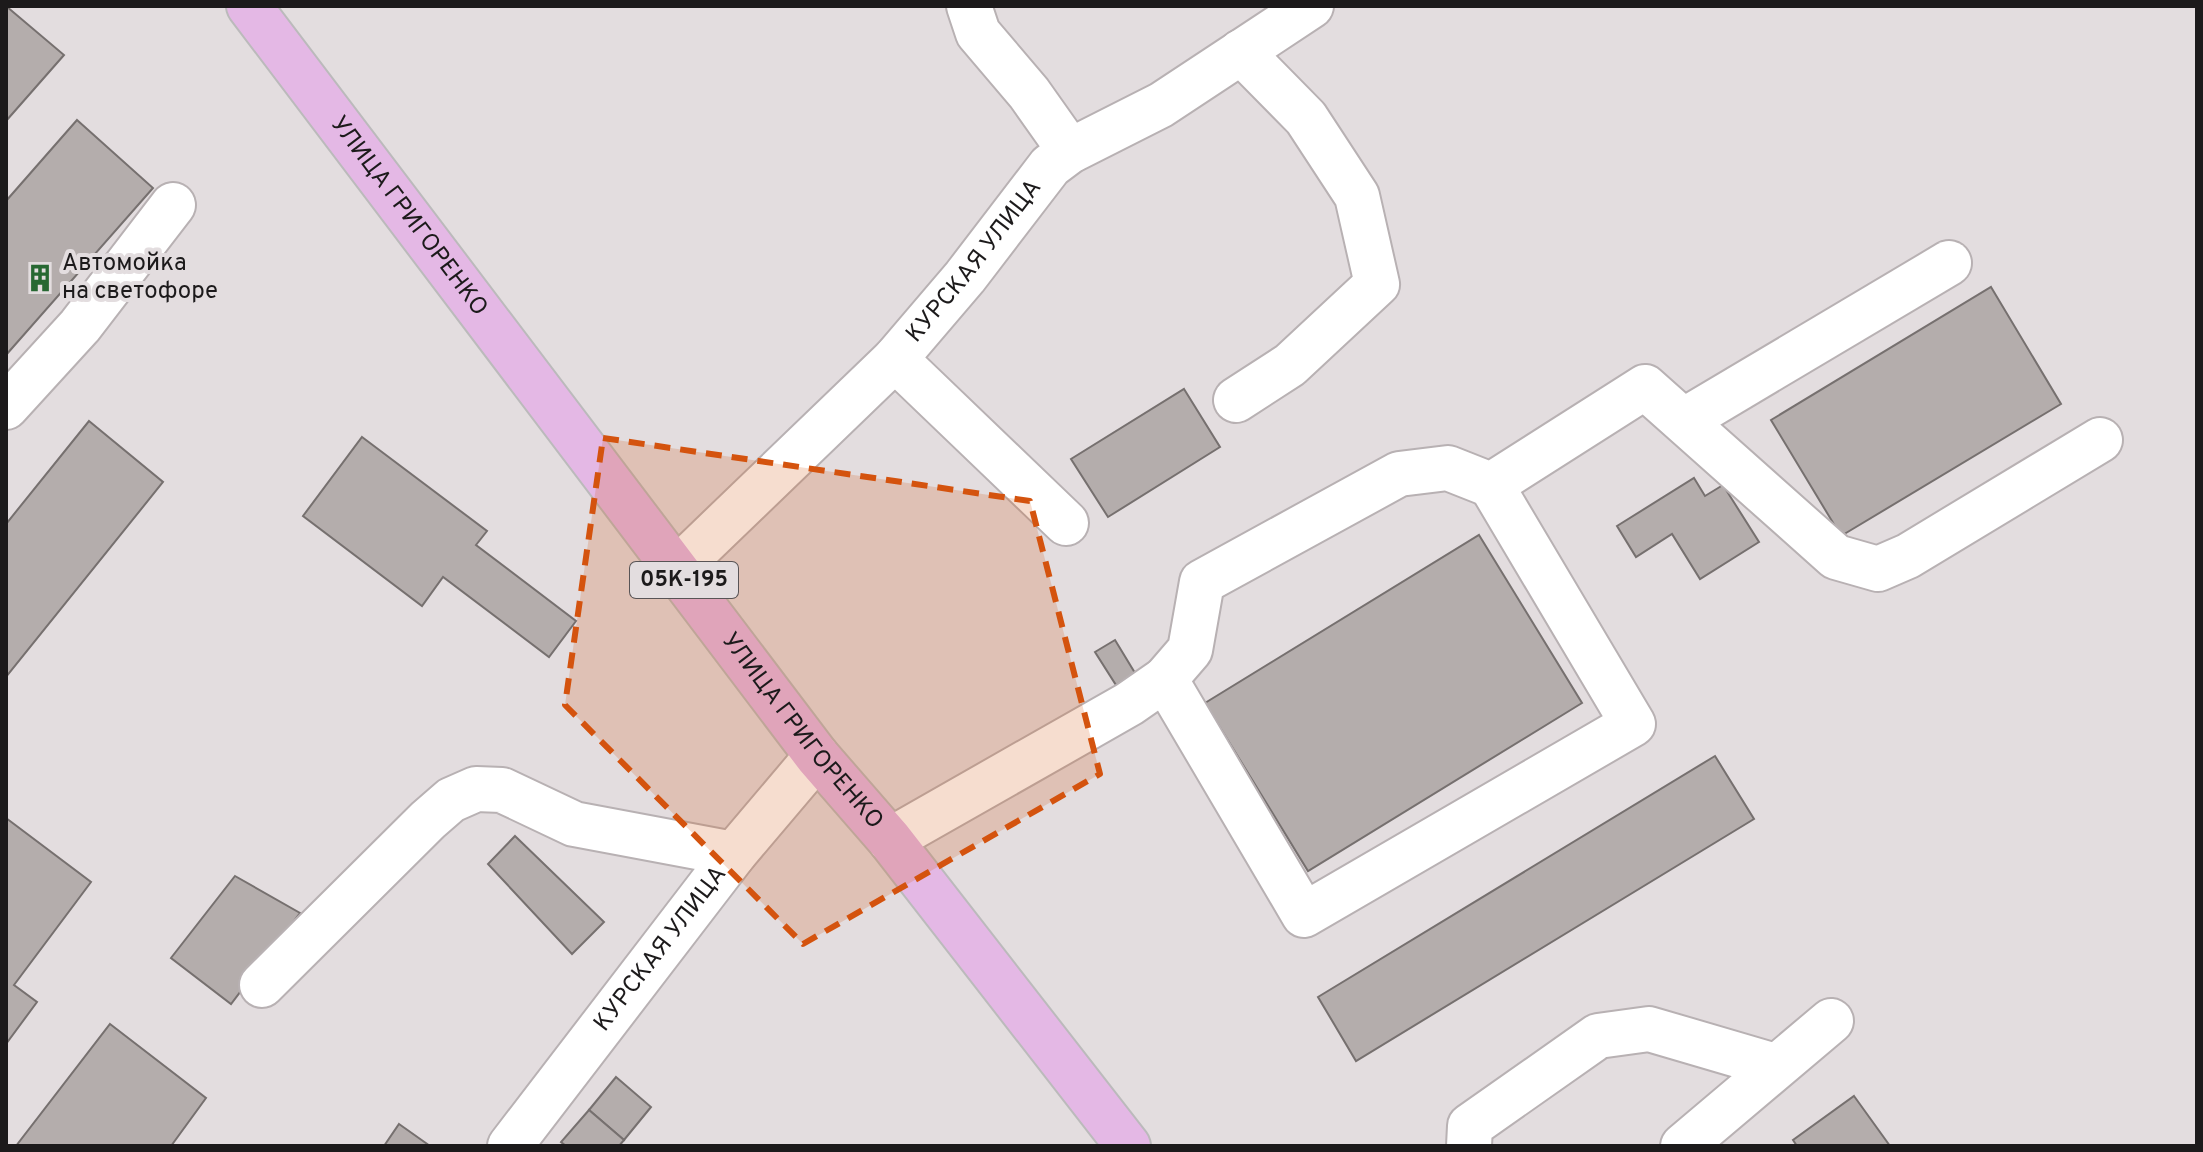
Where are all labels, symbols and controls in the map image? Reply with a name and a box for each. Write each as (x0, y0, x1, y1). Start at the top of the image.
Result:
street label: УЛИЦА ГРИГОРЕНКО (323, 111, 494, 322)
street label: КУРСКАЯ УЛИЦА (900, 174, 1049, 349)
place label: Автомойка на светофоре (62, 249, 218, 307)
building icon: Автомойка на светофоре (25, 263, 55, 293)
road number: 05К-195 (630, 562, 738, 598)
street label: УЛИЦА ГРИГОРЕНКО (714, 627, 889, 836)
street label: КУРСКАЯ УЛИЦА (588, 861, 734, 1038)

